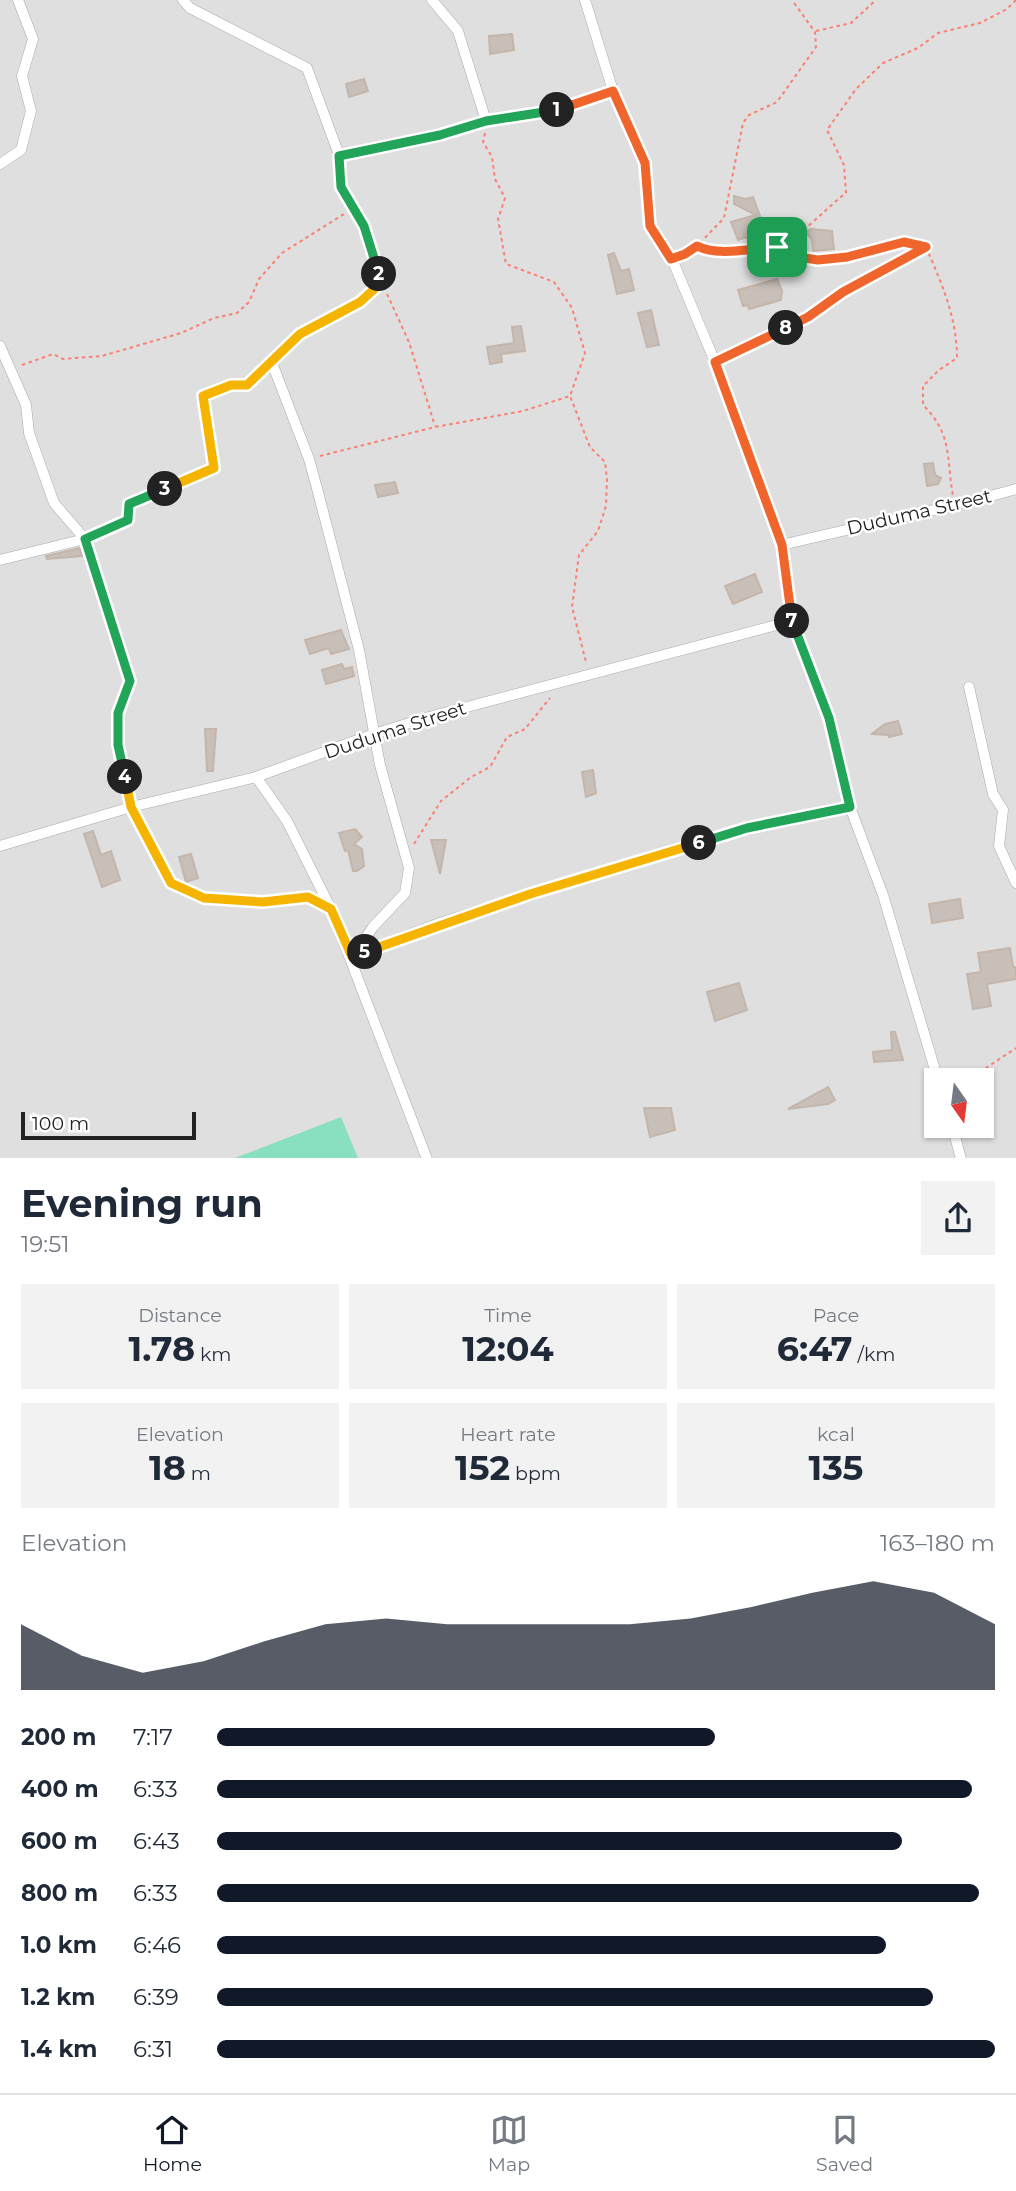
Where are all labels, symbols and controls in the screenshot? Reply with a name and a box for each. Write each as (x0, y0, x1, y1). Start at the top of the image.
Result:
pin: 1 (540, 92, 574, 128)
text: 1 (553, 98, 560, 121)
pin (747, 217, 807, 277)
icon: arrive (758, 228, 796, 266)
pin: 2 (362, 256, 396, 292)
text: 2 (373, 262, 384, 285)
pin: 8 (768, 310, 804, 346)
text: 8 (779, 316, 792, 339)
pin: 3 (148, 472, 182, 506)
text: 3 (159, 477, 170, 500)
street label: Duduma Street (844, 484, 994, 540)
pin: 7 (774, 604, 810, 638)
text: 7 (786, 609, 797, 632)
street label: Duduma Street (321, 696, 469, 764)
pin: 4 (108, 760, 142, 794)
text: 4 (118, 765, 131, 788)
pin: 6 (682, 826, 716, 860)
text: 6 (692, 831, 705, 854)
pin: 5 (348, 934, 382, 970)
text: 5 (359, 940, 370, 963)
north arrow (924, 1068, 994, 1138)
map controls (924, 1068, 994, 1138)
scale bar (21, 1110, 196, 1141)
text: 100 m (32, 1112, 89, 1135)
text: Evening run (21, 1180, 263, 1227)
button: share (921, 1181, 995, 1255)
text: 19:51 (21, 1230, 70, 1258)
text: Distance (138, 1304, 222, 1327)
text: Time (484, 1304, 532, 1327)
text: Pace (813, 1304, 859, 1327)
text: 1.78 (129, 1327, 195, 1370)
text: 12:04 (462, 1327, 554, 1370)
text: 6:47 (777, 1327, 853, 1370)
text: km (195, 1343, 231, 1366)
text: /km (853, 1343, 895, 1366)
text: Elevation (136, 1423, 224, 1446)
text: Heart rate (460, 1423, 556, 1446)
text: kcal (817, 1423, 855, 1446)
text: 18 (149, 1446, 186, 1489)
text: 152 (455, 1446, 510, 1489)
text: 135 (809, 1446, 863, 1489)
text: m (186, 1462, 211, 1485)
text: bpm (510, 1462, 561, 1485)
text: Elevation (21, 1529, 127, 1557)
text: 163–180 m (880, 1529, 995, 1557)
text: 200 m (21, 1723, 96, 1751)
text: 7:17 (133, 1723, 173, 1751)
text: 400 m (21, 1775, 99, 1803)
text: 6:33 (133, 1775, 178, 1803)
text: 600 m (21, 1827, 98, 1855)
text: 6:43 (133, 1827, 180, 1855)
text: 800 m (21, 1879, 98, 1907)
text: 6:33 (133, 1879, 178, 1907)
text: 1.0 km (21, 1931, 97, 1959)
text: 6:46 (133, 1931, 181, 1959)
text: 1.2 km (21, 1983, 95, 2011)
text: 6:39 (133, 1983, 179, 2011)
text: 1.4 km (21, 2035, 98, 2063)
text: 6:31 (133, 2035, 173, 2063)
tab: Home (143, 2111, 202, 2176)
tab: Map (488, 2111, 530, 2176)
tab: Saved (816, 2111, 873, 2176)

